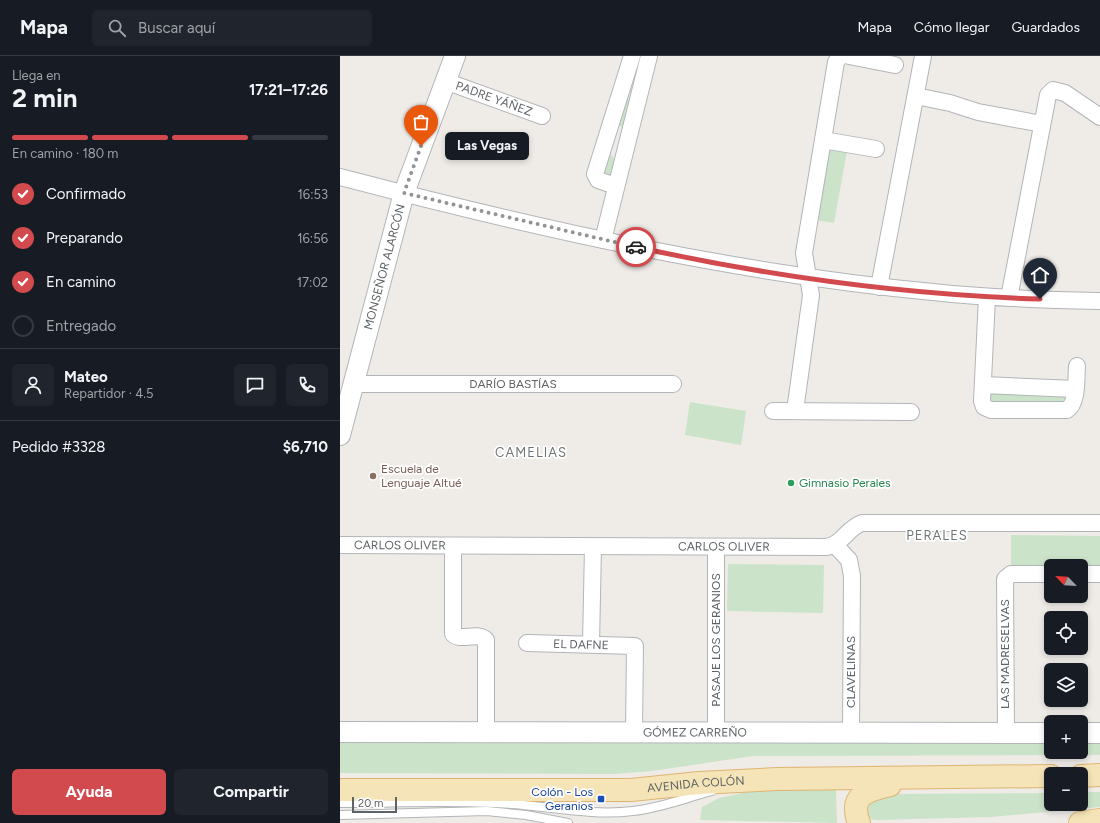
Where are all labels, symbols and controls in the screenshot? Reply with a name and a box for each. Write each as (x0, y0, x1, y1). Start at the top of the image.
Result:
search box (92, 10, 372, 46)
text: Mapa (20, 16, 68, 39)
icon: search (106, 17, 128, 39)
text: Buscar aquí (138, 19, 215, 37)
text: Mapa (857, 19, 892, 36)
text: Cómo llegar (914, 19, 989, 36)
text: Guardados (1011, 19, 1080, 36)
text: Llega en (12, 68, 61, 83)
street label: PADRE YÁÑEZ (454, 78, 534, 119)
text: 17:21–17:26 (249, 81, 328, 99)
text: 2 min (12, 82, 78, 114)
pin (404, 105, 438, 146)
icon: bag (410, 111, 432, 133)
callout: Las Vegas (445, 132, 529, 160)
text: Las Vegas (457, 138, 517, 153)
text: En camino · 180 m (12, 146, 118, 161)
icon: check (12, 183, 34, 205)
text: Confirmado (46, 185, 126, 203)
text: 16:53 (297, 187, 328, 202)
street label: MONSEÑOR ALARCÓN (361, 202, 408, 331)
icon: check (12, 227, 34, 249)
courier (616, 227, 656, 267)
text: Preparando (46, 229, 123, 247)
text: 16:56 (297, 231, 328, 246)
icon: car (625, 236, 647, 258)
pin (1023, 258, 1057, 299)
icon: home (1029, 264, 1051, 286)
icon: check (12, 271, 34, 293)
text: En camino (46, 273, 116, 291)
text: 17:02 (297, 275, 328, 290)
text: Entregado (46, 317, 116, 335)
button: person (12, 364, 54, 406)
button: chat (234, 364, 276, 406)
button: phone (286, 364, 328, 406)
text: Mateo (64, 368, 108, 386)
street label: DARÍO BASTÍAS (469, 377, 557, 391)
text: Repartidor · 4.5 (64, 386, 153, 401)
text: Pedido #3328 (12, 438, 106, 456)
text: $6,710 (283, 438, 328, 456)
district label: CAMELIAS (495, 445, 567, 460)
place label: Escuela de Lenguaje Altué (381, 462, 462, 490)
marker: Escuela de Lenguaje Altué (368, 471, 378, 481)
place label: Gimnasio Perales (799, 476, 891, 490)
marker: Gimnasio Perales (786, 478, 796, 488)
district label: PERALES (906, 528, 968, 543)
street label: CARLOS OLIVER (354, 538, 446, 552)
street label: CARLOS OLIVER (678, 539, 770, 554)
north arrow (1044, 559, 1088, 603)
map controls (1044, 559, 1088, 811)
street label: PASAJE LOS GERANIOS (709, 573, 723, 707)
street label: LAS MADRESELVAS (998, 599, 1012, 709)
button: locate (1044, 611, 1088, 655)
street label: CLAVELINAS (844, 636, 858, 708)
street label: EL DAFNE (553, 637, 609, 652)
button: layers (1044, 663, 1088, 707)
button: + (1044, 715, 1088, 759)
street label: GÓMEZ CARREÑO (643, 725, 747, 740)
button: − (1044, 767, 1088, 811)
button: Ayuda (12, 769, 166, 815)
button: Compartir (174, 769, 328, 815)
street label: AVENIDA COLÓN (646, 774, 745, 795)
place label: Colón - Los Geranios (531, 785, 593, 813)
marker: Colón - Los Geranios (596, 794, 606, 804)
scale bar (352, 795, 397, 814)
text: 20 m (358, 797, 383, 810)

